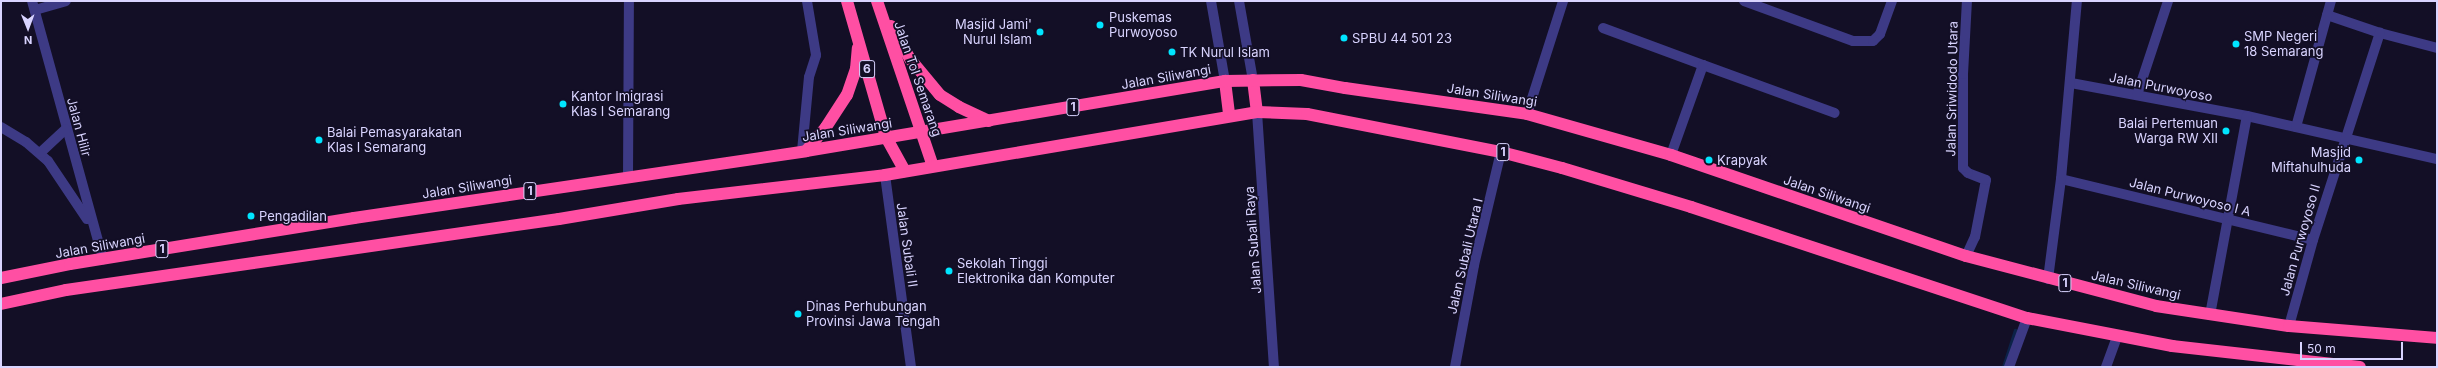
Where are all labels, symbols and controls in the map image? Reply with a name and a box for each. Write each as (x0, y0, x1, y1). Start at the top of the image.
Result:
north arrow (8, 8, 48, 48)
place label: Puskemas Purwoyoso (1109, 10, 1177, 41)
place label: Masjid Jami' Nurul Islam (955, 17, 1032, 48)
street label: Jalan Tol Semarang (891, 19, 945, 139)
marker: Puskemas Purwoyoso (1094, 19, 1106, 31)
street label: Jalan Sriwidodo Utara (1943, 21, 1961, 157)
marker: Masjid Jami' Nurul Islam (1035, 27, 1045, 37)
place label: SMP Negeri 18 Semarang (2244, 29, 2323, 60)
place label: SPBU 44 501 23 (1352, 30, 1452, 46)
text: N (24, 33, 33, 47)
marker: SPBU 44 501 23 (1339, 33, 1349, 43)
marker: SMP Negeri 18 Semarang (2231, 39, 2241, 49)
place label: TK Nurul Islam (1180, 44, 1270, 60)
marker: TK Nurul Islam (1167, 47, 1177, 57)
road number: 6 (859, 59, 875, 79)
street label: Jalan Siliwangi (1120, 61, 1212, 93)
street label: Jalan Purwoyoso (2108, 69, 2214, 105)
street label: Jalan Siliwangi (1446, 80, 1538, 110)
place label: Kantor Imigrasi Klas I Semarang (571, 89, 670, 120)
street label: Jalan Hilir (64, 96, 94, 158)
road number: 1 (1066, 97, 1080, 117)
marker: Kantor Imigrasi Klas I Semarang (558, 99, 568, 109)
street label: Jalan Siliwangi (801, 115, 893, 145)
place label: Balai Pertemuan Warga RW XII (2118, 116, 2218, 147)
place label: Balai Pemasyarakatan Klas I Semarang (327, 125, 462, 156)
marker: Balai Pertemuan Warga RW XII (2221, 126, 2231, 136)
marker: Balai Pemasyarakatan Klas I Semarang (314, 135, 324, 145)
road number: 1 (1496, 142, 1510, 162)
place label: Masjid Miftahulhuda (2271, 145, 2351, 176)
place label: Krapyak (1717, 152, 1767, 168)
marker: Krapyak (1704, 155, 1714, 165)
marker: Masjid Miftahulhuda (2354, 155, 2364, 165)
street label: Jalan Siliwangi (421, 172, 513, 202)
street label: Jalan Siliwangi (1781, 172, 1873, 216)
street label: Jalan Purwoyoso I A (2128, 174, 2252, 220)
road number: 1 (523, 181, 537, 201)
street label: Jalan Purwoyoso II (2277, 182, 2323, 298)
street label: Jalan Subali Raya (1241, 186, 1265, 294)
street label: Jalan Subali Utara I (1444, 197, 1486, 315)
street label: Jalan Subali II (893, 202, 921, 288)
place label: Pengadilan (259, 208, 327, 224)
marker: Pengadilan (246, 211, 256, 221)
street label: Jalan Siliwangi (54, 230, 146, 262)
road number: 1 (155, 239, 169, 259)
place label: Sekolah Tinggi Elektronika dan Komputer (957, 256, 1115, 287)
marker: Sekolah Tinggi Elektronika dan Komputer (944, 266, 954, 276)
street label: Jalan Siliwangi (2090, 267, 2182, 303)
road number: 1 (2058, 273, 2072, 293)
place label: Dinas Perhubungan Provinsi Jawa Tengah (806, 299, 940, 330)
marker: Dinas Perhubungan Provinsi Jawa Tengah (793, 309, 803, 319)
scale bar (2302, 334, 2405, 360)
text: 50 m (2307, 341, 2336, 356)

